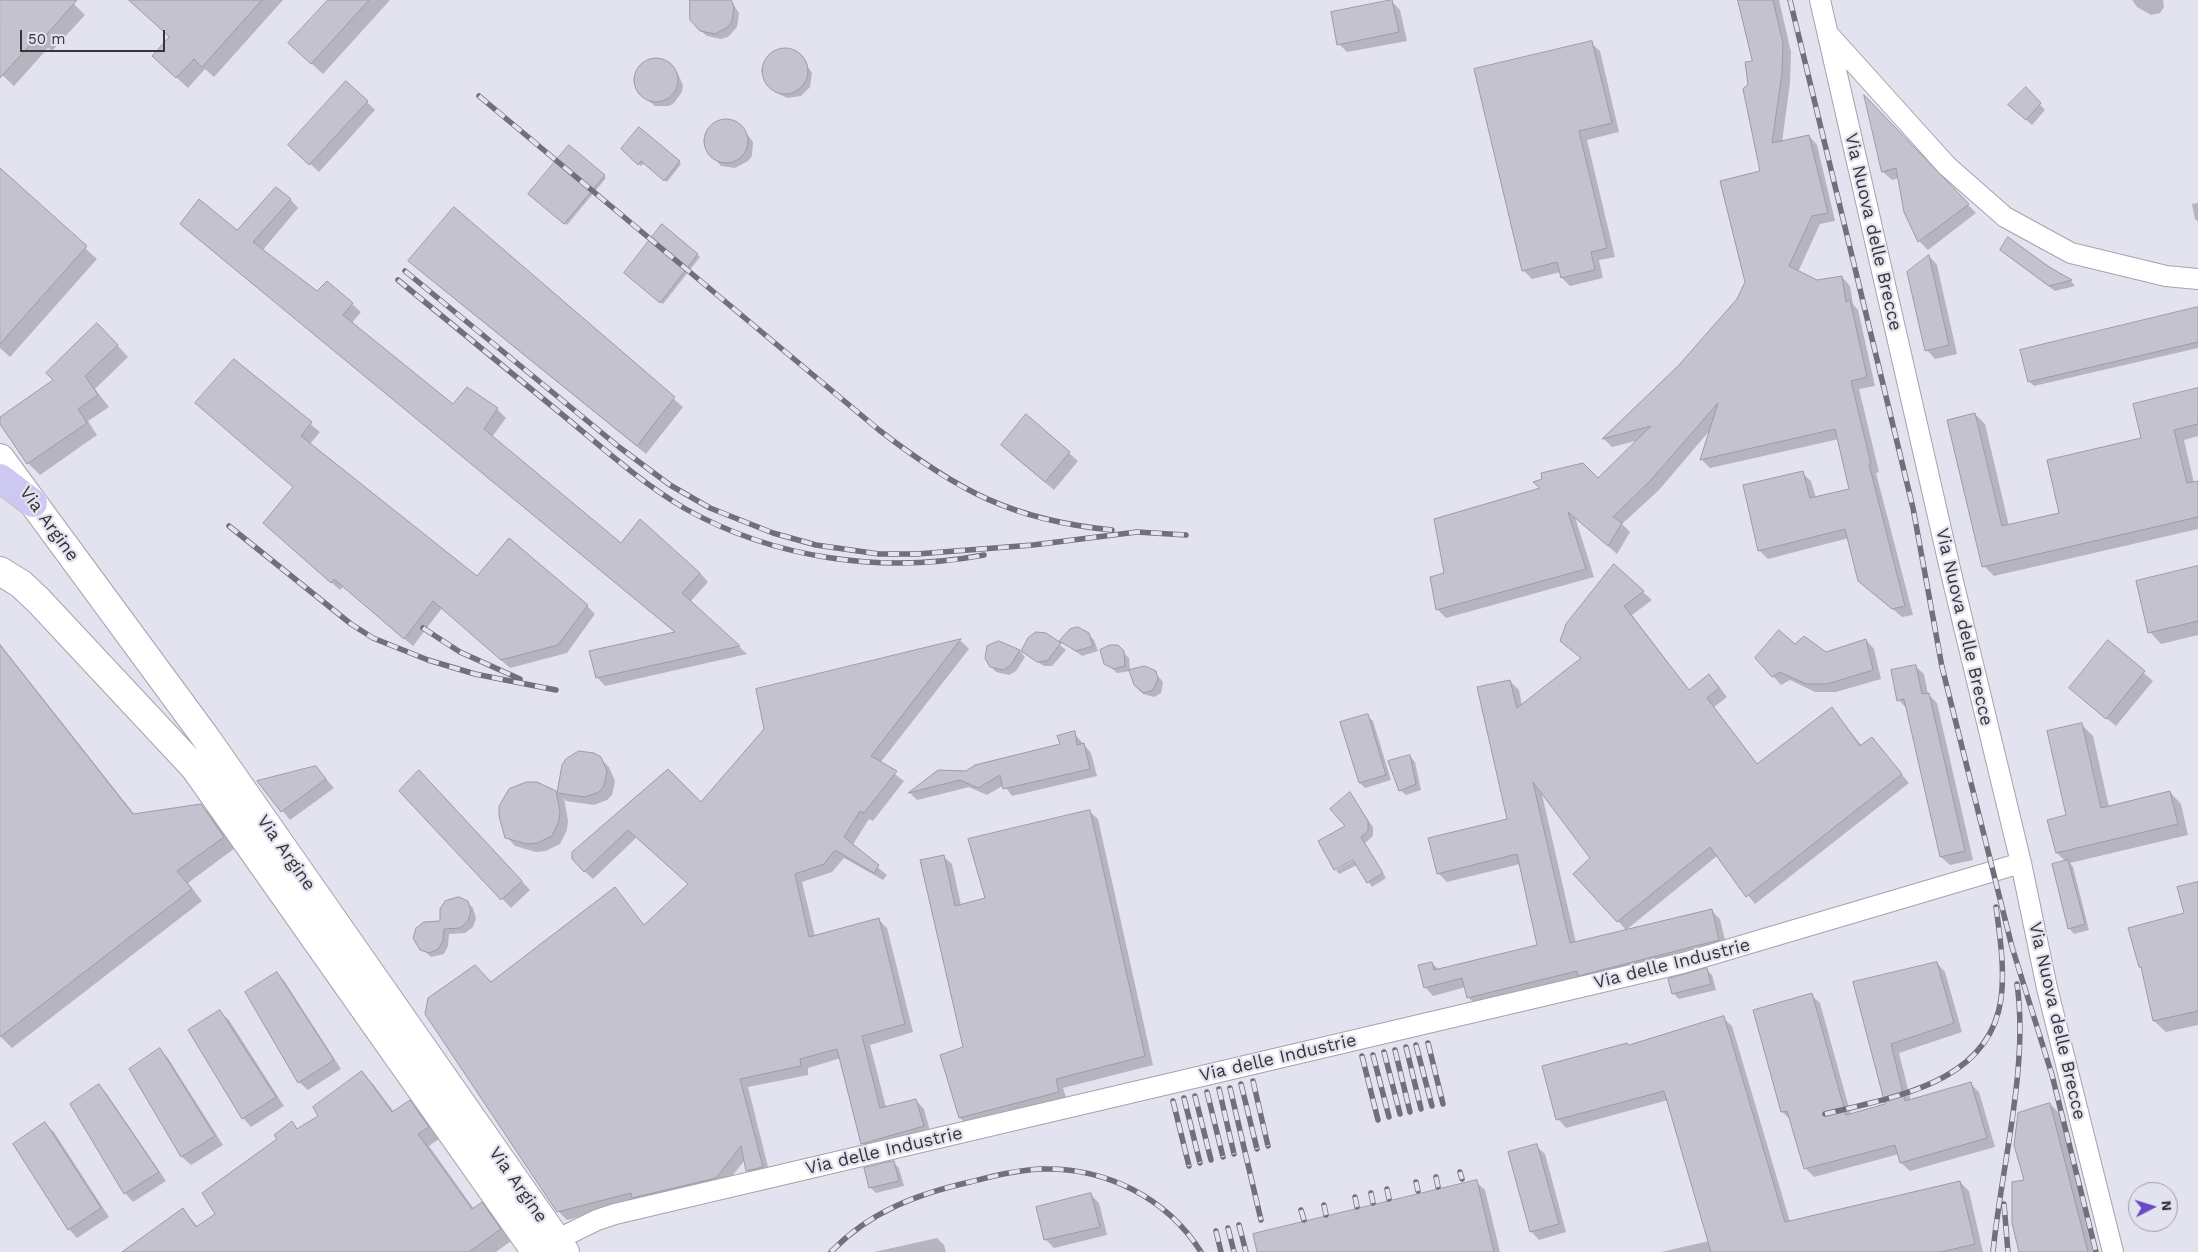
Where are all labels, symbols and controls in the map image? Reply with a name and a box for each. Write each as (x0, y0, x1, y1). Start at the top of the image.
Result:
scale bar (22, 20, 168, 52)
text: 50 m (28, 30, 65, 48)
street label: Via Nuova delle Brecce (1840, 131, 1906, 333)
street label: Via Argine (15, 482, 83, 566)
street label: Via Nuova delle Brecce (1931, 526, 1997, 728)
street label: Via Argine (252, 811, 320, 895)
street label: Via Nuova delle Brecce (2024, 920, 2090, 1122)
street label: Via delle Industrie (1592, 934, 1752, 994)
street label: Via delle Industrie (1197, 1029, 1359, 1087)
street label: Via delle Industrie (803, 1122, 965, 1180)
street label: Via Argine (484, 1143, 552, 1227)
north arrow (2128, 1182, 2178, 1232)
text: N (2159, 1200, 2175, 1212)

